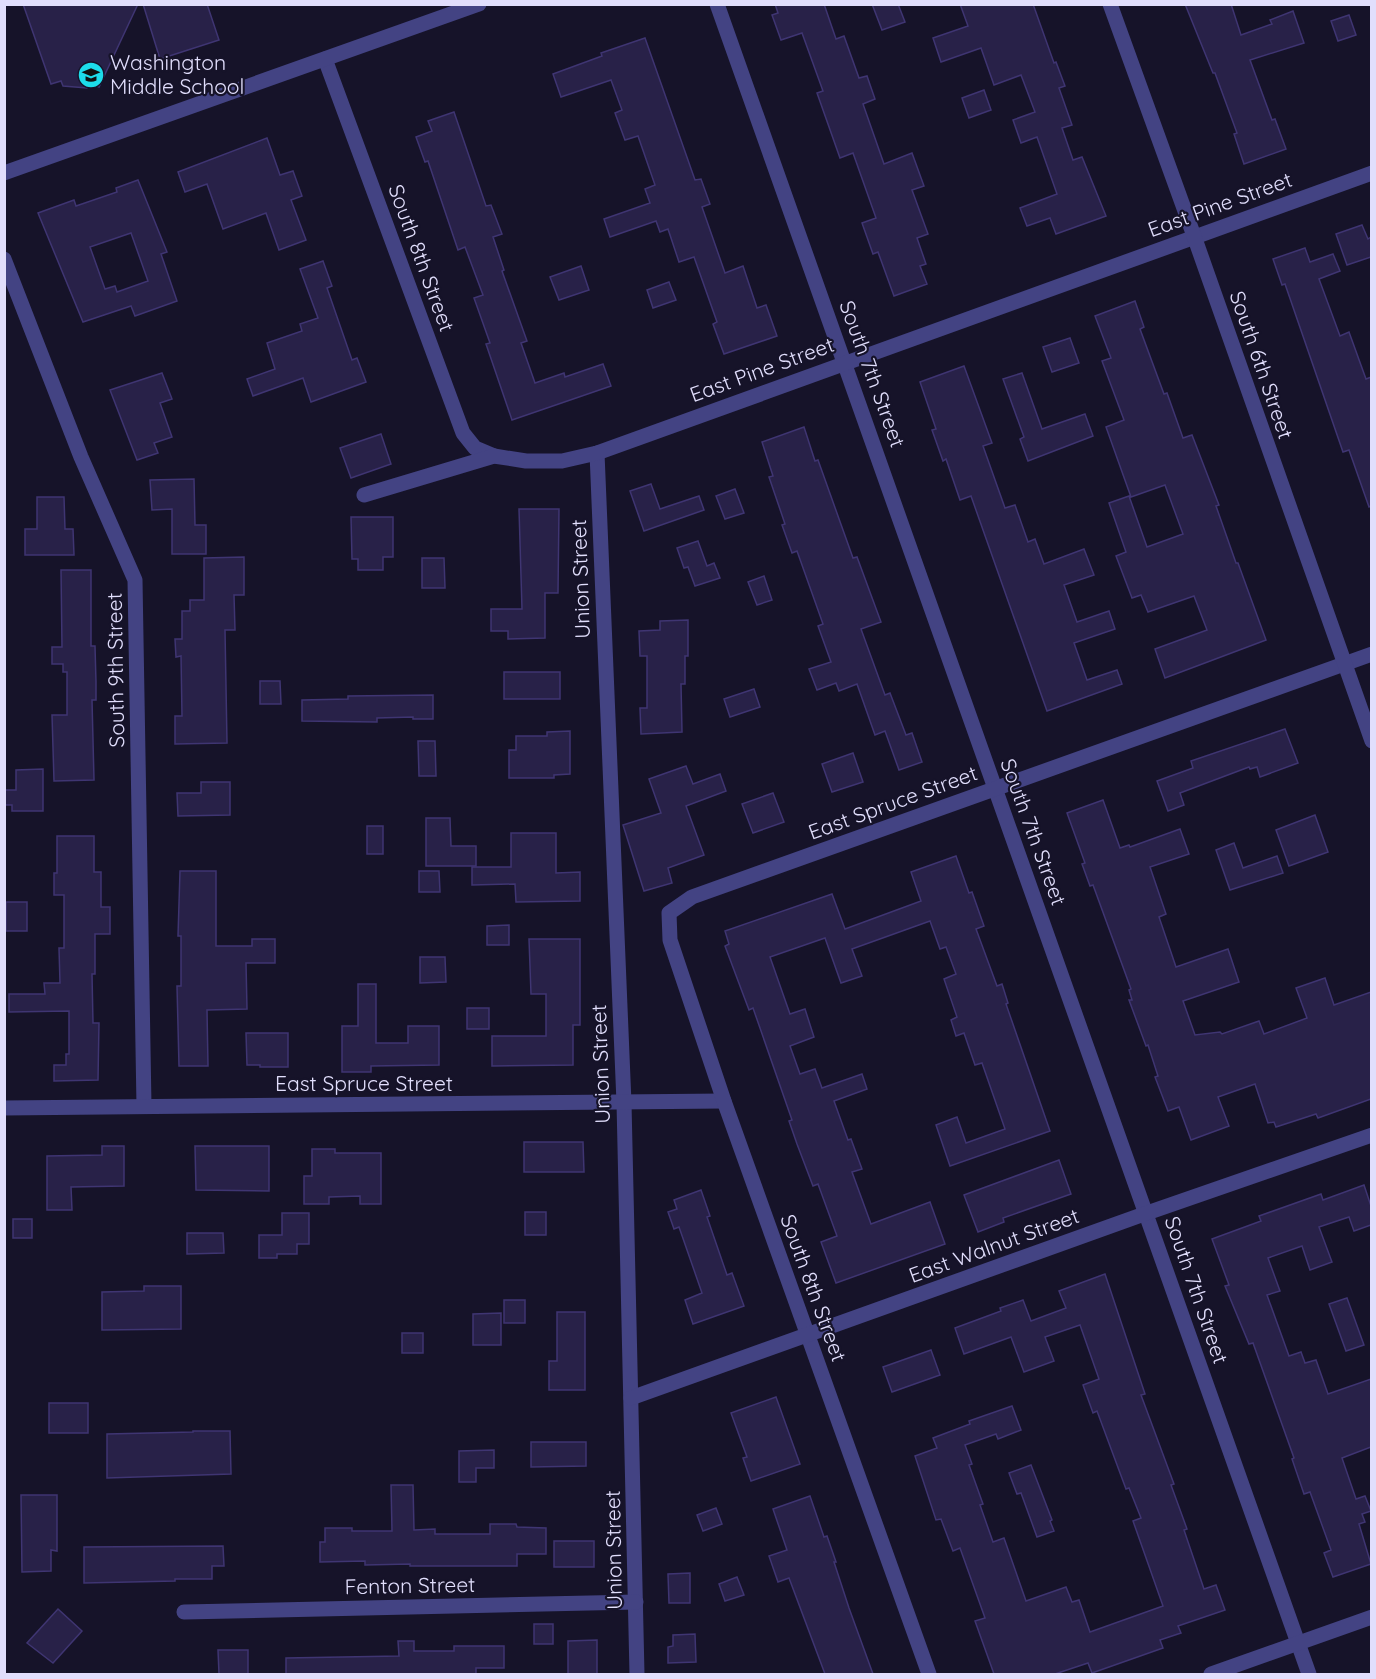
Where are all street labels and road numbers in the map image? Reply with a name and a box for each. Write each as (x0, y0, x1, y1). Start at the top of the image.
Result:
street label: East Pine Street (1144, 166, 1295, 242)
street label: South 8th Street (383, 181, 461, 335)
street label: South 6th Street (1224, 287, 1299, 442)
street label: South 7th Street (834, 297, 912, 451)
street label: East Pine Street (686, 331, 837, 407)
street label: Union Street (565, 519, 595, 639)
street label: South 9th Street (101, 592, 129, 748)
street label: South 7th Street (995, 755, 1073, 909)
street label: East Spruce Street (805, 759, 981, 845)
street label: Union Street (585, 1004, 615, 1124)
street label: East Spruce Street (275, 1070, 453, 1096)
street label: East Walnut Street (905, 1202, 1082, 1288)
street label: South 8th Street (775, 1211, 853, 1365)
street label: South 7th Street (1160, 1213, 1234, 1367)
street label: Union Street (599, 1490, 627, 1610)
street label: Fenton Street (344, 1571, 475, 1599)

